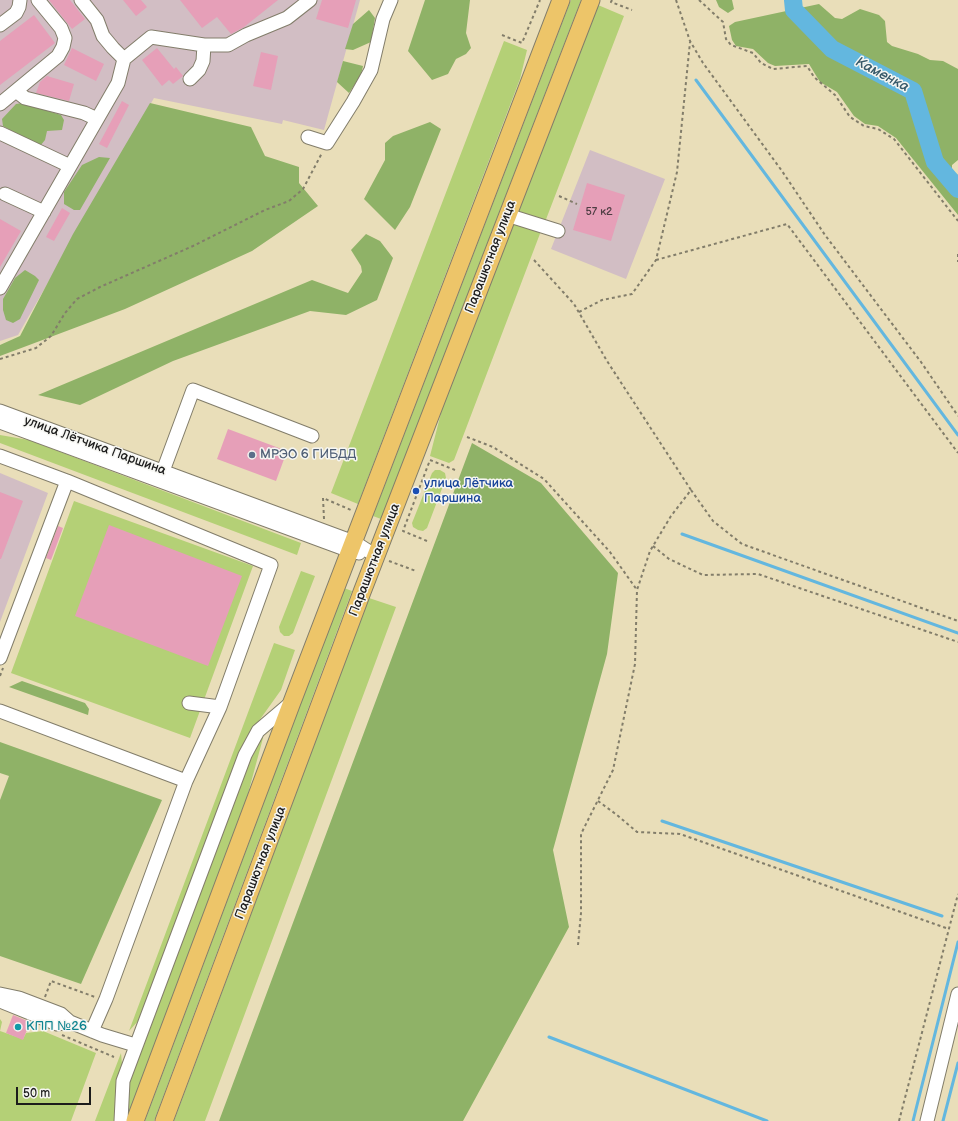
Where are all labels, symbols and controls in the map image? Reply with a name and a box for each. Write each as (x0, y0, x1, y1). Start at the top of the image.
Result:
water label: Каменка (852, 54, 912, 96)
street label: Парашютная улица (462, 198, 520, 316)
house number: 57 к2 (585, 205, 613, 219)
street label: улица Лётчика Паршина (22, 413, 168, 479)
place label: МРЭО 6 ГИБДД (260, 447, 356, 463)
marker: МРЭО 6 ГИБДД (247, 450, 257, 460)
place label: улица Лётчика Паршина (424, 476, 513, 507)
marker: улица Лётчика Паршина (411, 486, 421, 496)
street label: Парашютная улица (346, 501, 404, 619)
street label: Парашютная улица (232, 804, 290, 922)
place label: КПП №26 (26, 1019, 87, 1035)
marker: КПП №26 (13, 1022, 23, 1032)
scale bar (18, 1079, 93, 1105)
text: 50 m (23, 1086, 50, 1101)

